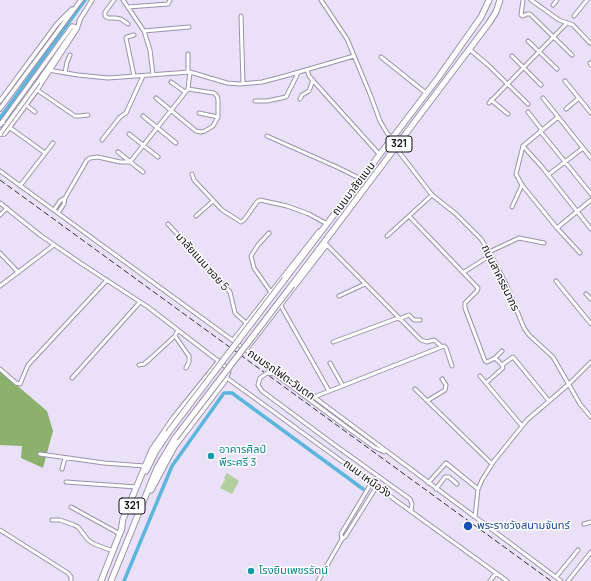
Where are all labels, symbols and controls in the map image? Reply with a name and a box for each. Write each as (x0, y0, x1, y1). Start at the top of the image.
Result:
road number: 321 (386, 136, 412, 152)
street label: ถนนมาลัยแมน (330, 160, 378, 218)
street label: มาลัยแมน ซอย 5 (173, 230, 231, 294)
street label: ถนนสาครธนากร (478, 243, 522, 313)
street label: ถนนรถไฟตะวันตก (245, 347, 317, 403)
place label: อาคารศิลป์ พีระศรี 3 (219, 443, 266, 469)
marker: อาคารศิลป์ พีระศรี 3 (206, 451, 216, 461)
street label: ถนน เหนือวัง (340, 457, 394, 501)
road number: 321 (119, 498, 145, 514)
place label: พระราชวังสนามจันทร์ (477, 519, 570, 533)
marker: พระราชวังสนามจันทร์ (462, 520, 474, 532)
place label: โรงยิมเพชรรัตน์ (259, 564, 328, 578)
marker: โรงยิมเพชรรัตน์ (246, 566, 256, 576)

